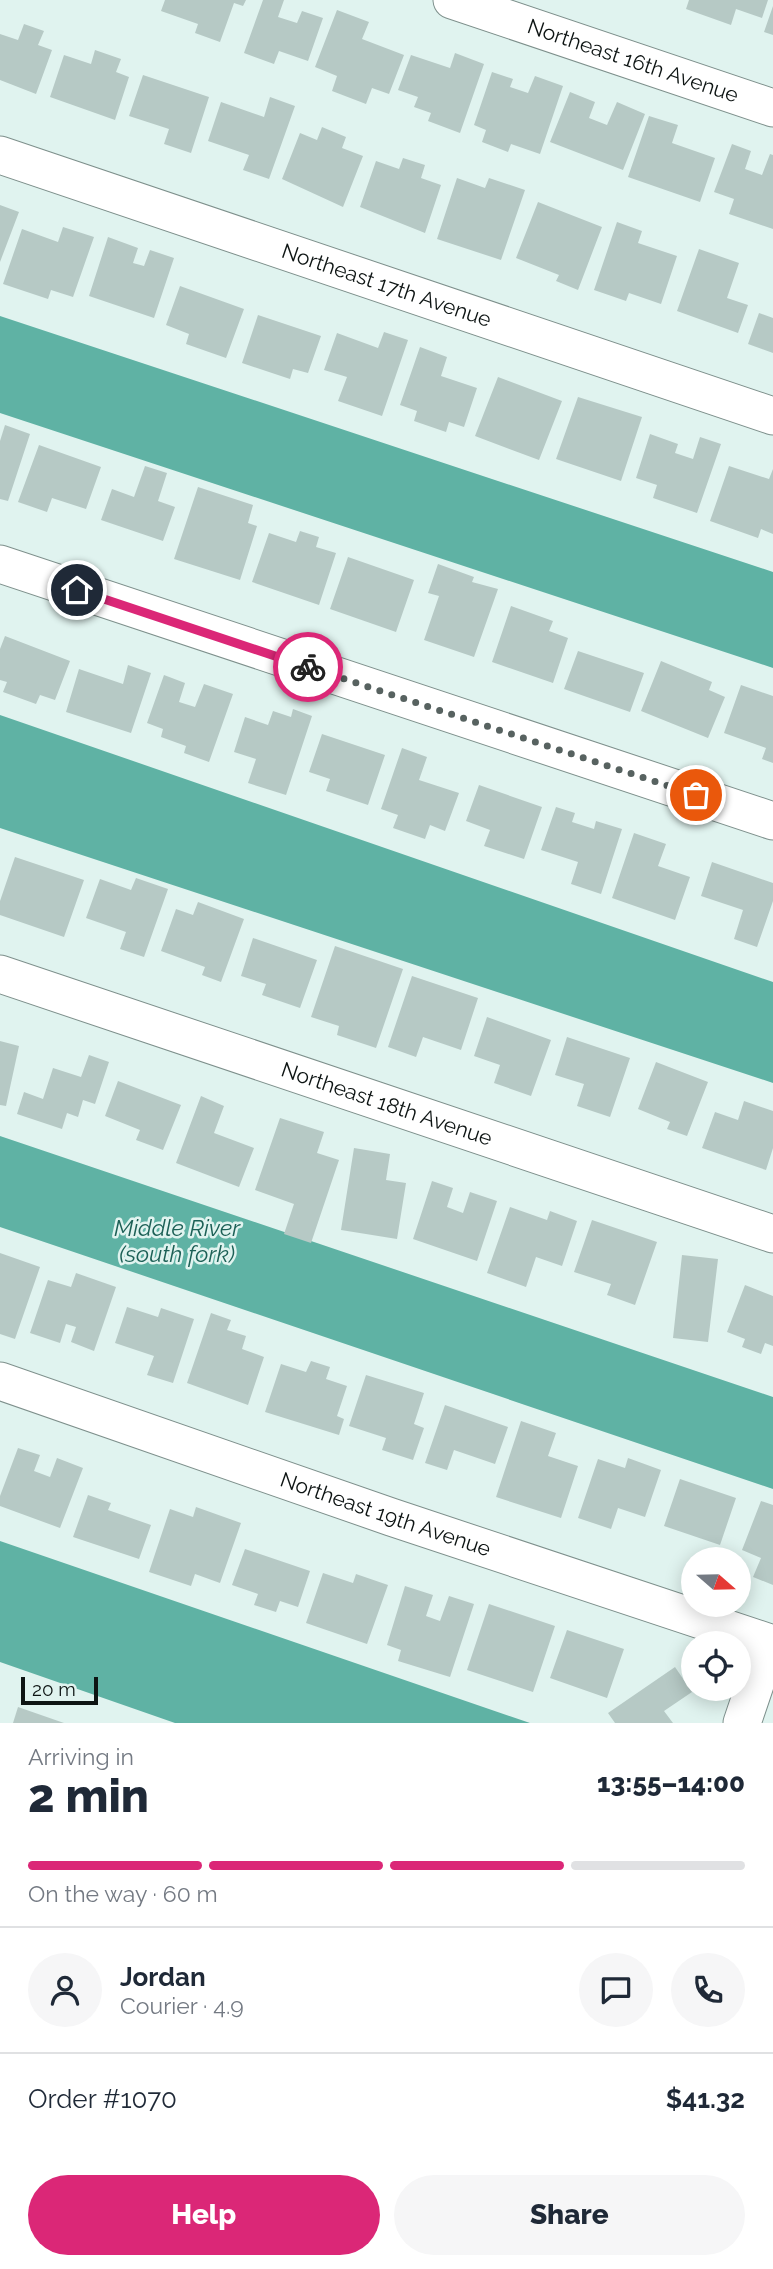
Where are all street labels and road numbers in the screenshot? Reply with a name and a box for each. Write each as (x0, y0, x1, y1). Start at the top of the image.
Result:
street label: Northeast 16th Avenue (524, 13, 742, 108)
street label: Northeast 17th Avenue (279, 238, 495, 332)
street label: Northeast 18th Avenue (278, 1057, 495, 1151)
street label: Northeast 19th Avenue (277, 1467, 494, 1561)

